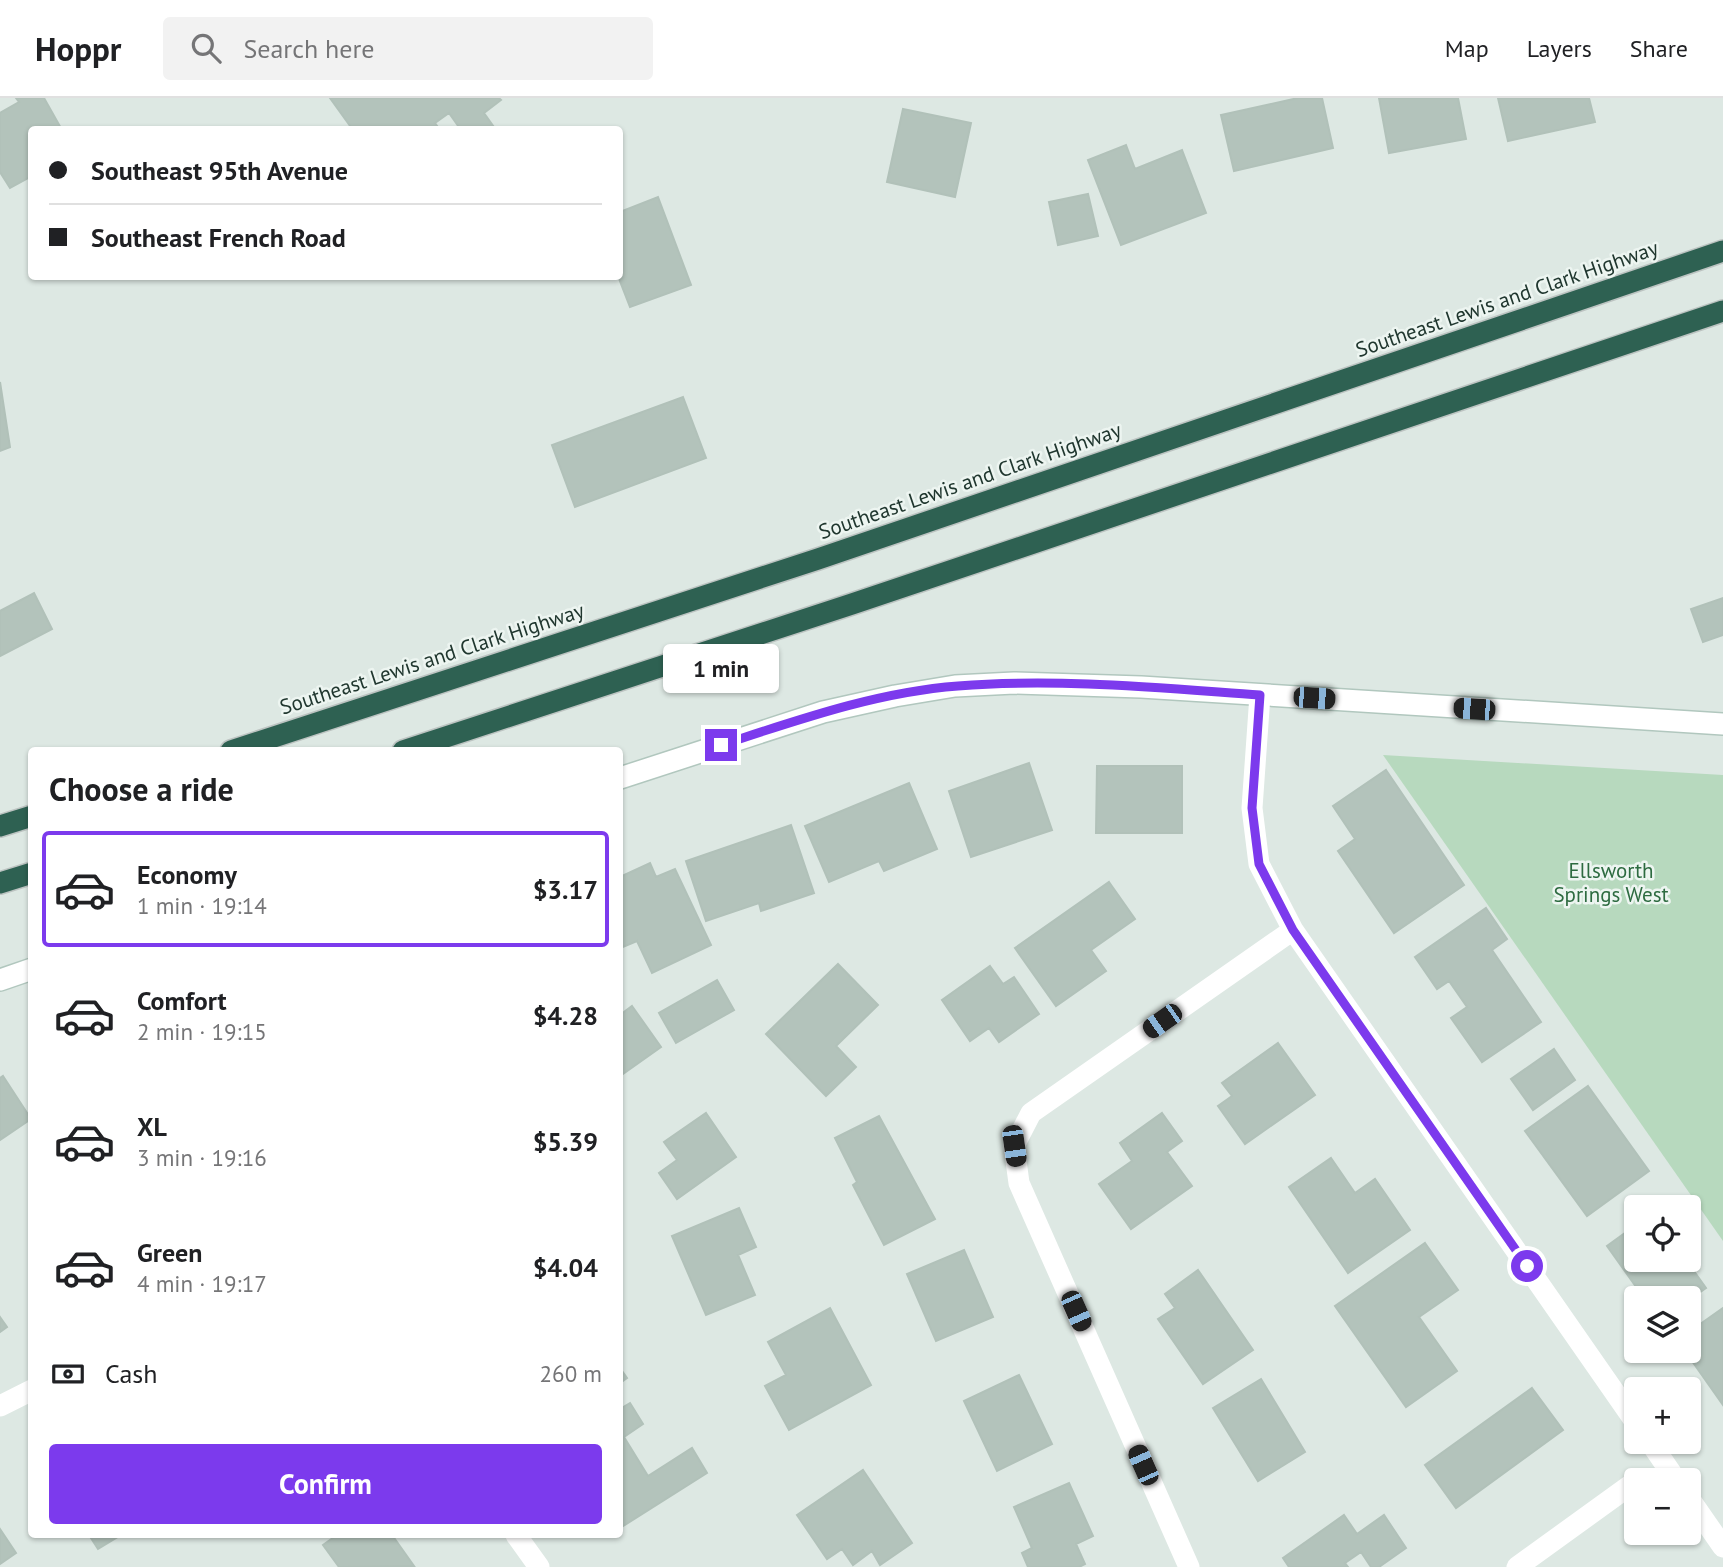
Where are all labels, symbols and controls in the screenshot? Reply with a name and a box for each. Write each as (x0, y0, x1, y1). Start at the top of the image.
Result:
search box (163, 17, 653, 80)
text: Hoppr (35, 27, 121, 70)
icon: search (187, 29, 225, 67)
text: Search here (243, 32, 375, 65)
text: Map (1445, 33, 1489, 64)
text: Layers (1527, 33, 1592, 64)
text: Share (1630, 33, 1688, 64)
text: Southeast 95th Avenue (91, 154, 348, 187)
text: Southeast French Road (91, 221, 346, 254)
street label: Southeast Lewis and Clark Highway (1352, 234, 1662, 363)
street label: Southeast Lewis and Clark Highway (815, 416, 1125, 545)
street label: Southeast Lewis and Clark Highway (276, 596, 588, 721)
callout: 1 min (663, 644, 779, 692)
text: 1 min (693, 654, 749, 683)
car (1293, 686, 1336, 710)
car (1453, 697, 1496, 721)
route end (705, 729, 737, 761)
text: Choose a ride (49, 768, 234, 810)
park label: Ellsworth Springs West (1553, 857, 1669, 908)
icon: car (53, 858, 116, 921)
text: Economy (137, 858, 237, 891)
text: $3.17 (533, 873, 598, 906)
text: 1 min · 19:14 (137, 891, 267, 920)
icon: car (53, 984, 116, 1047)
text: Comfort (137, 984, 227, 1017)
text: $4.28 (533, 999, 598, 1032)
car (1139, 1000, 1186, 1042)
text: 2 min · 19:15 (137, 1017, 267, 1046)
icon: car (53, 1110, 116, 1173)
text: XL (137, 1110, 167, 1143)
car (1001, 1124, 1028, 1168)
text: $5.39 (533, 1125, 598, 1158)
text: 3 min · 19:16 (137, 1143, 267, 1172)
map controls (1624, 1195, 1701, 1545)
button: locate (1624, 1195, 1701, 1272)
icon: car (53, 1236, 116, 1299)
text: Green (137, 1236, 202, 1269)
route start (1511, 1250, 1543, 1282)
text: $4.04 (533, 1251, 598, 1284)
text: 4 min · 19:17 (137, 1269, 267, 1298)
button: layers (1624, 1286, 1701, 1363)
car (1058, 1288, 1095, 1334)
icon: cash (49, 1355, 87, 1393)
text: Cash (105, 1357, 157, 1390)
text: 260 m (540, 1359, 602, 1388)
button: + (1624, 1377, 1701, 1454)
car (1125, 1442, 1162, 1488)
button: Confirm (49, 1444, 602, 1524)
button: − (1624, 1468, 1701, 1545)

